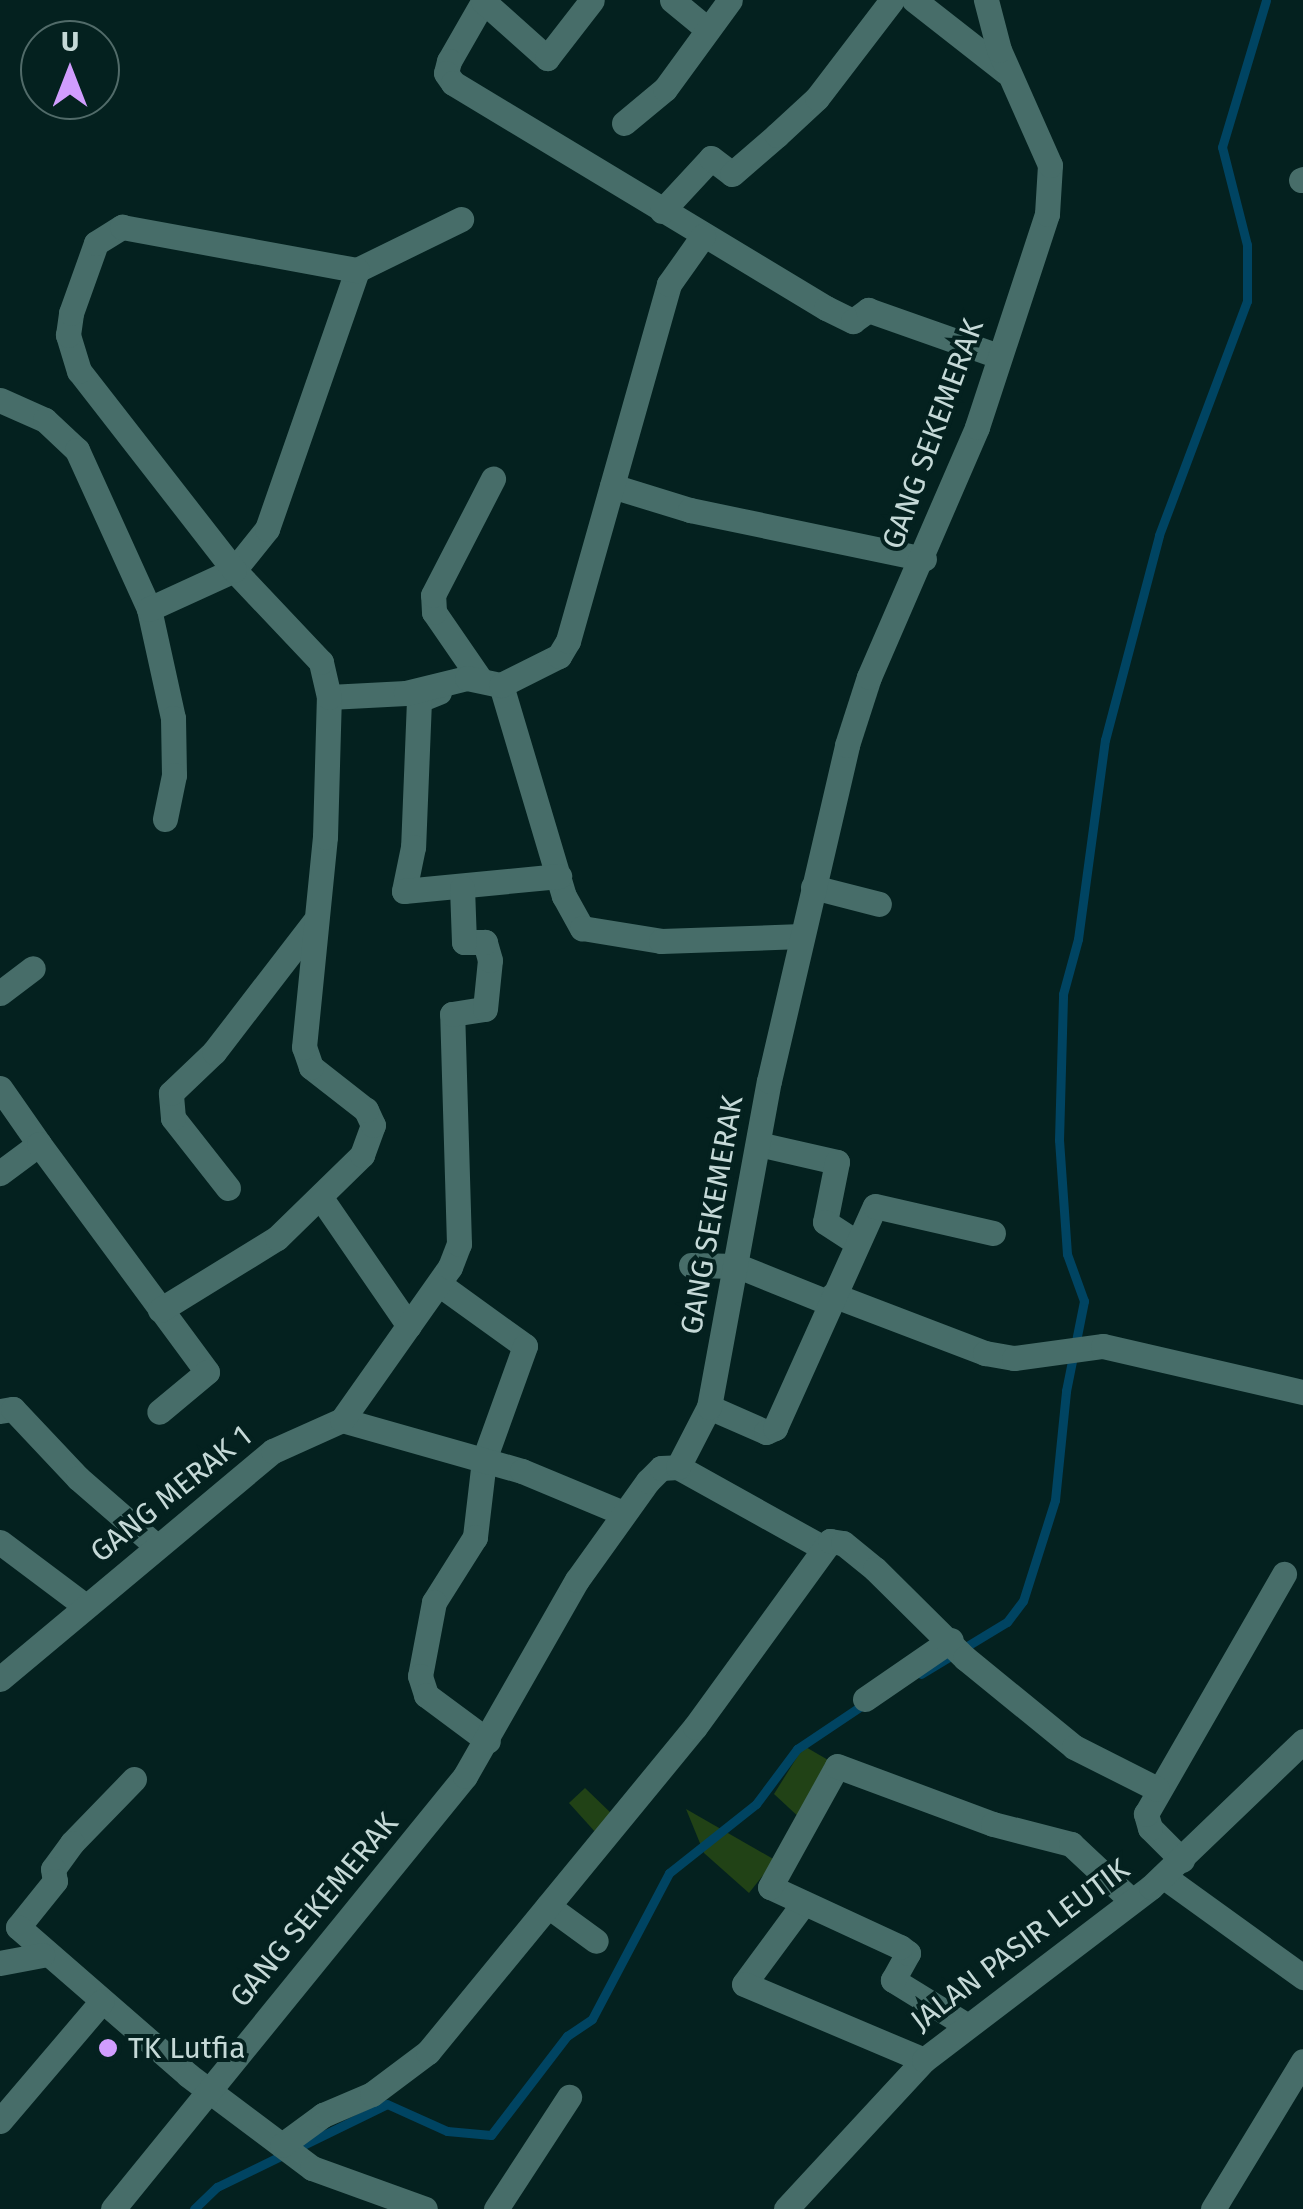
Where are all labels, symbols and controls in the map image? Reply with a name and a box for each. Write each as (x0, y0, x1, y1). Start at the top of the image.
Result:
north arrow (20, 20, 120, 120)
text: U (61, 25, 79, 58)
street label: GANG SEKEMERAK (875, 314, 991, 554)
street label: GANG SEKEMERAK (673, 1093, 751, 1337)
street label: GANG MERAK 1 (83, 1418, 259, 1570)
street label: GANG SEKEMERAK (222, 1806, 406, 2014)
street label: JALAN PASIR LEUTIK (904, 1851, 1136, 2039)
place label: TK Lutfia (128, 2030, 245, 2066)
marker: TK Lutfia (97, 2037, 119, 2059)

